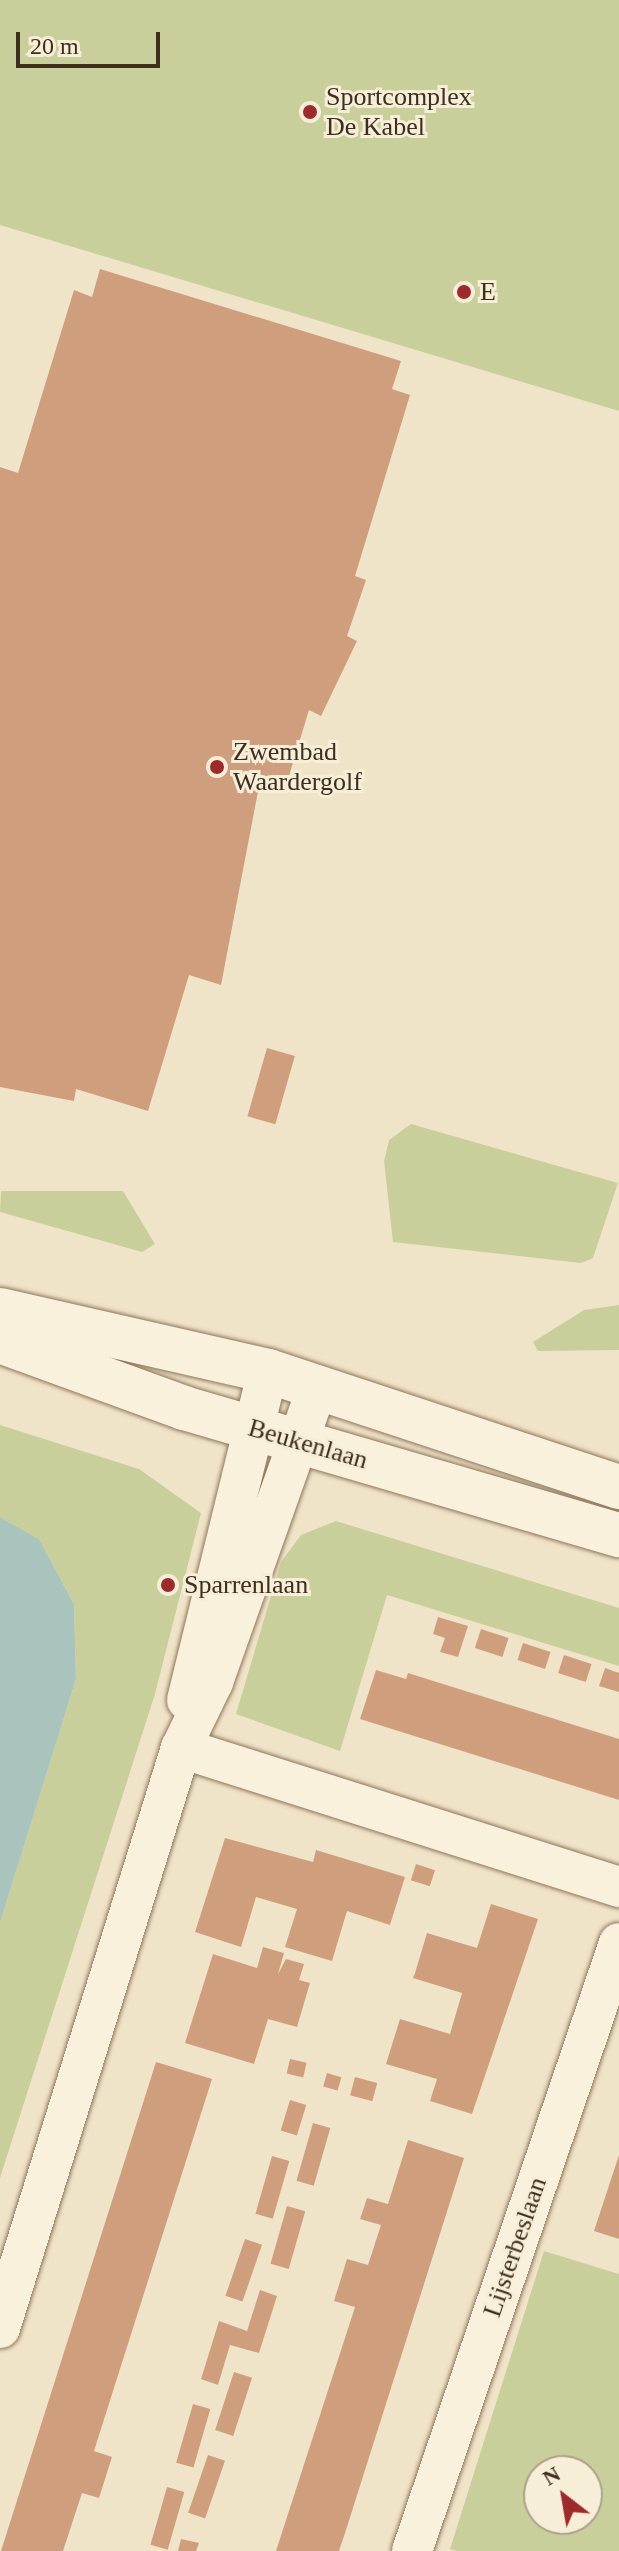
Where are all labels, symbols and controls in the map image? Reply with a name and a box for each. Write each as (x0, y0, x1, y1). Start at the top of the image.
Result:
scale bar (20, 16, 164, 66)
text: 20 m (30, 33, 79, 59)
place label: Sportcomplex De Kabel (326, 81, 472, 142)
marker: Sportcomplex De Kabel (301, 103, 319, 121)
place label: E (480, 276, 496, 308)
marker: E (455, 283, 473, 301)
place label: Zwembad Waardergolf (233, 736, 362, 798)
marker: Zwembad Waardergolf (208, 758, 226, 776)
street label: Beukenlaan (245, 1412, 371, 1476)
place label: Sparrenlaan (184, 1569, 308, 1601)
marker: Sparrenlaan (159, 1576, 177, 1594)
street label: Lijsterbeslaan (477, 2173, 553, 2321)
north arrow (523, 2455, 603, 2535)
text: N (538, 2461, 565, 2491)

